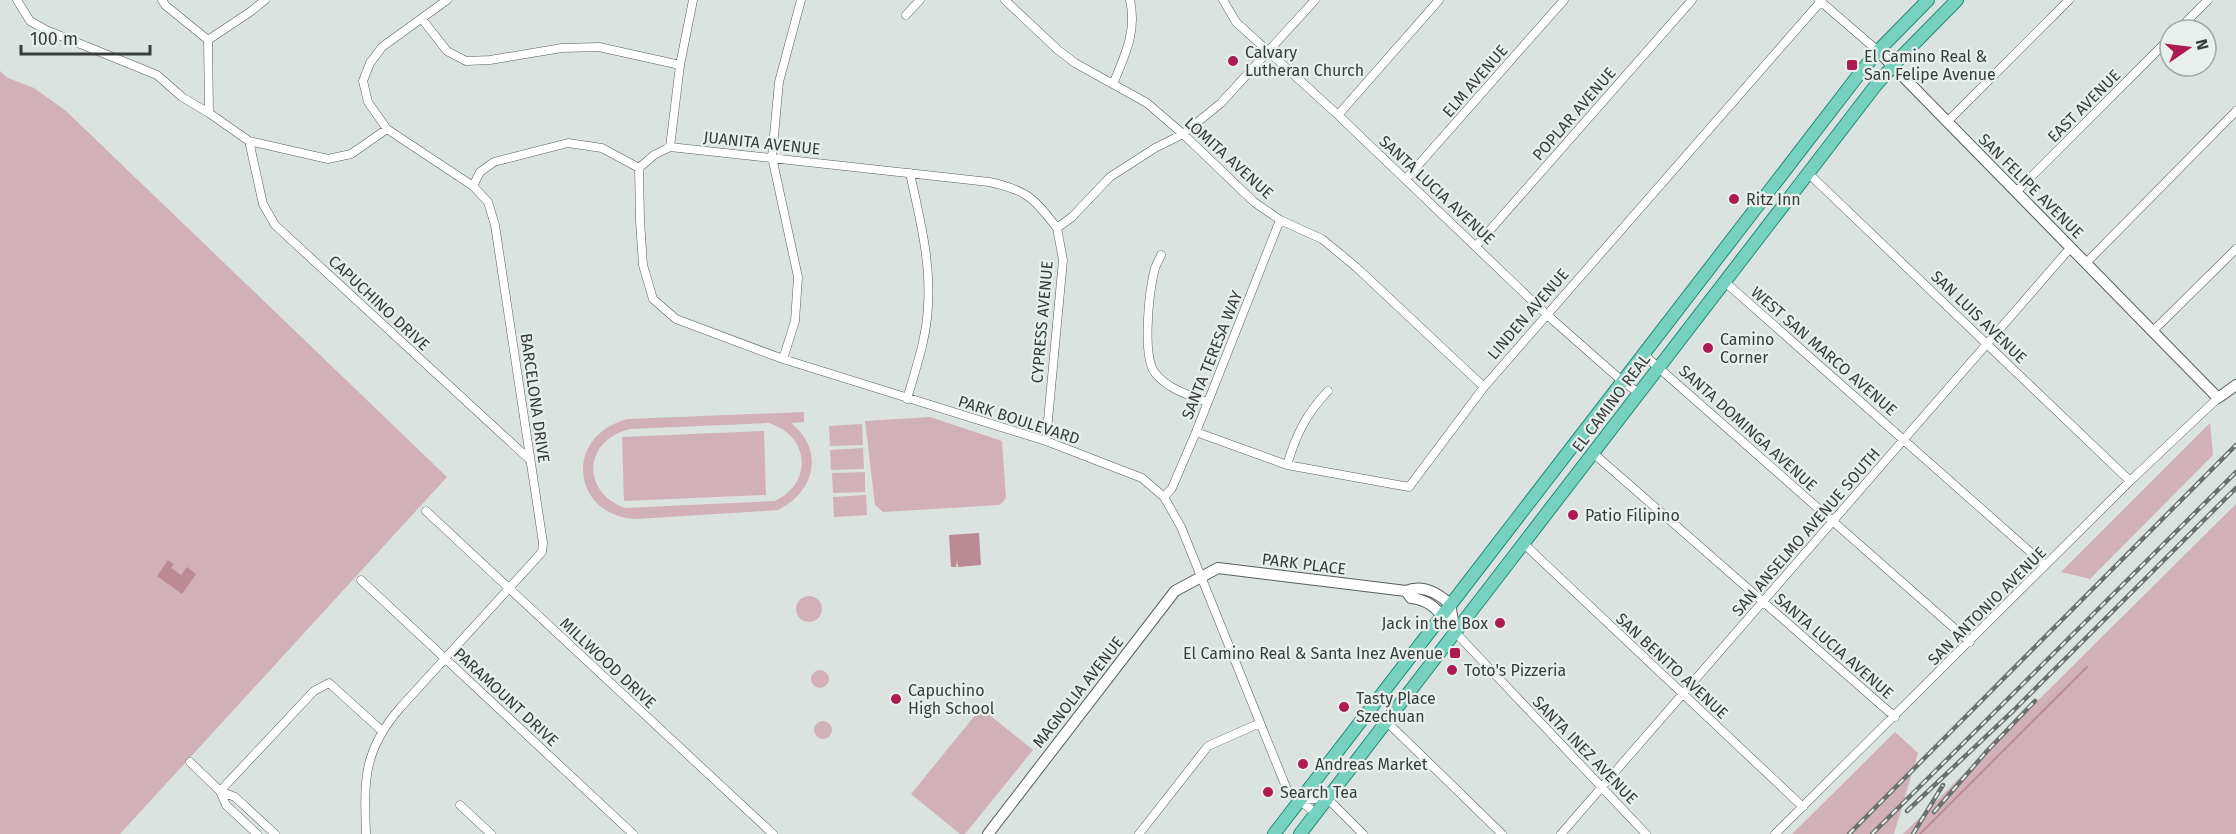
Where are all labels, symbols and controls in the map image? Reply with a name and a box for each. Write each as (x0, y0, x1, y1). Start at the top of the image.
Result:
scale bar (21, 18, 150, 56)
north arrow (2158, 18, 2218, 78)
text: 100 m (30, 28, 78, 50)
text: N (2192, 37, 2213, 52)
street label: ELM AVENUE (1438, 41, 1512, 121)
place label: Calvary Lutheran Church (1245, 43, 1364, 80)
place label: El Camino Real & San Felipe Avenue (1864, 47, 1996, 84)
marker: Calvary Lutheran Church (1226, 54, 1240, 68)
marker: El Camino Real & San Felipe Avenue (1845, 58, 1859, 72)
street label: POPLAR AVENUE (1528, 64, 1620, 164)
street label: EAST AVENUE (2044, 66, 2124, 146)
street label: LOMITA AVENUE (1181, 113, 1277, 203)
street label: JUANITA AVENUE (703, 127, 821, 159)
street label: SAN FELIPE AVENUE (1975, 130, 2087, 242)
street label: SANTA LUCIA AVENUE (1375, 131, 1499, 249)
place label: Ritz Inn (1746, 190, 1801, 209)
marker: Ritz Inn (1727, 192, 1741, 206)
street label: CAPUCHINO DRIVE (325, 251, 433, 355)
street label: CYPRESS AVENUE (1027, 260, 1057, 384)
street label: LINDEN AVENUE (1483, 265, 1573, 363)
street label: SAN LUIS AVENUE (1927, 267, 2031, 367)
street label: WEST SAN MARCO AVENUE (1747, 282, 1901, 420)
street label: SANTA TERESA WAY (1178, 288, 1247, 422)
place label: Camino Corner (1720, 330, 1774, 367)
street label: BARCELONA DRIVE (516, 332, 554, 464)
marker: Camino Corner (1701, 341, 1715, 355)
street label: EL CAMINO REAL (1568, 350, 1654, 456)
street label: SANTA DOMINGA AVENUE (1675, 361, 1821, 495)
street label: PARK BOULEVARD (956, 391, 1082, 449)
street label: SAN ANSELMO AVENUE SOUTH (1728, 444, 1884, 620)
place label: Patio Filipino (1585, 506, 1680, 525)
marker: Patio Filipino (1566, 508, 1580, 522)
street label: SAN ANTONIO AVENUE (1924, 543, 2050, 669)
street label: PARK PLACE (1261, 549, 1347, 579)
street label: SANTA LUCIA AVENUE (1771, 589, 1897, 703)
street label: SAN BENITO AVENUE (1612, 609, 1732, 723)
street label: MILLWOOD DRIVE (556, 614, 660, 712)
place label: Jack in the Box (1381, 614, 1488, 633)
marker: Jack in the Box (1493, 616, 1507, 630)
street label: MAGNOLIA AVENUE (1029, 633, 1127, 751)
street label: PARAMOUNT DRIVE (450, 644, 562, 750)
place label: El Camino Real & Santa Inez Avenue (1183, 644, 1443, 663)
marker: El Camino Real & Santa Inez Avenue (1448, 646, 1462, 660)
place label: Toto's Pizzeria (1464, 661, 1566, 680)
marker: Toto's Pizzeria (1445, 663, 1459, 677)
place label: Capuchino High School (908, 681, 995, 718)
place label: Tasty Place Szechuan (1356, 689, 1436, 726)
marker: Capuchino High School (889, 692, 903, 706)
street label: SANTA INEZ AVENUE (1529, 692, 1641, 808)
marker: Tasty Place Szechuan (1337, 700, 1351, 714)
place label: Andreas Market (1315, 755, 1428, 774)
marker: Andreas Market (1296, 757, 1310, 771)
place label: Search Tea (1280, 783, 1358, 802)
marker: Search Tea (1261, 785, 1275, 799)

